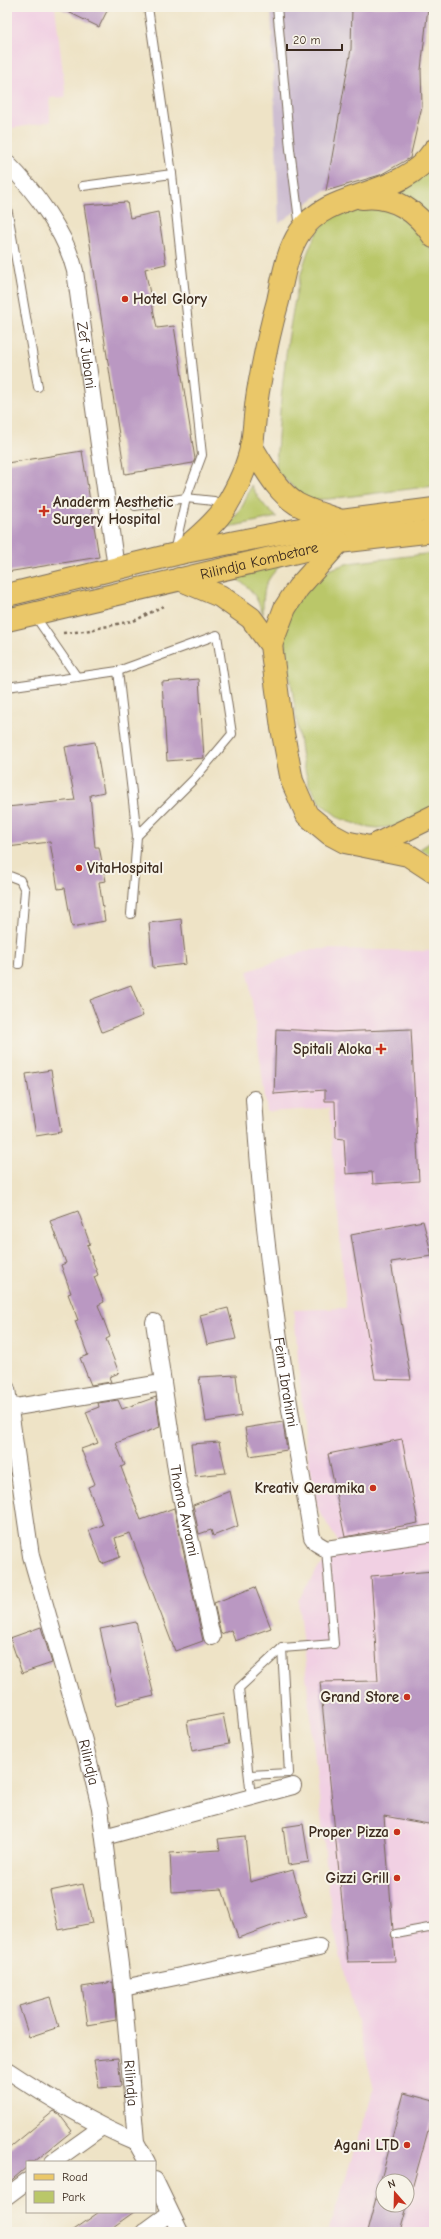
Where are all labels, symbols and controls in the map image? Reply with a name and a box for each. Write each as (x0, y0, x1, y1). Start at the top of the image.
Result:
scale bar (287, 26, 342, 52)
text: 20 m (293, 33, 321, 47)
place label: Hotel Glory (133, 290, 207, 308)
marker: Hotel Glory (120, 294, 130, 304)
street label: Zef Jubani (73, 321, 100, 390)
place label: Anaderm Aesthetic Surgery Hospital (53, 493, 173, 528)
marker: Anaderm Aesthetic Surgery Hospital (38, 505, 50, 517)
street label: Rilindja Kombetare (198, 538, 320, 583)
place label: VitaHospital (87, 859, 163, 877)
marker: VitaHospital (74, 863, 84, 873)
place label: Spitali Aloka (293, 1040, 372, 1058)
marker: Spitali Aloka (375, 1043, 387, 1055)
street label: Feim Ibrahimi (270, 1336, 302, 1429)
street label: Thoma Avrami (166, 1463, 203, 1558)
place label: Kreativ Qeramika (254, 1479, 365, 1497)
marker: Kreativ Qeramika (368, 1483, 378, 1493)
place label: Grand Store (320, 1688, 399, 1706)
marker: Grand Store (402, 1692, 412, 1702)
street label: Rilindja (75, 1737, 103, 1787)
place label: Proper Pizza (308, 1823, 389, 1841)
marker: Proper Pizza (392, 1827, 402, 1837)
place label: Gizzi Grill (326, 1869, 389, 1887)
marker: Gizzi Grill (392, 1873, 402, 1883)
street label: Rilindja (120, 2059, 142, 2107)
place label: Agani LTD (334, 2136, 399, 2154)
marker: Agani LTD (402, 2140, 412, 2150)
legend (26, 2161, 156, 2213)
text: Road (62, 2170, 88, 2184)
north arrow (375, 2173, 415, 2213)
text: N (386, 2177, 397, 2191)
text: Park (62, 2190, 85, 2204)

